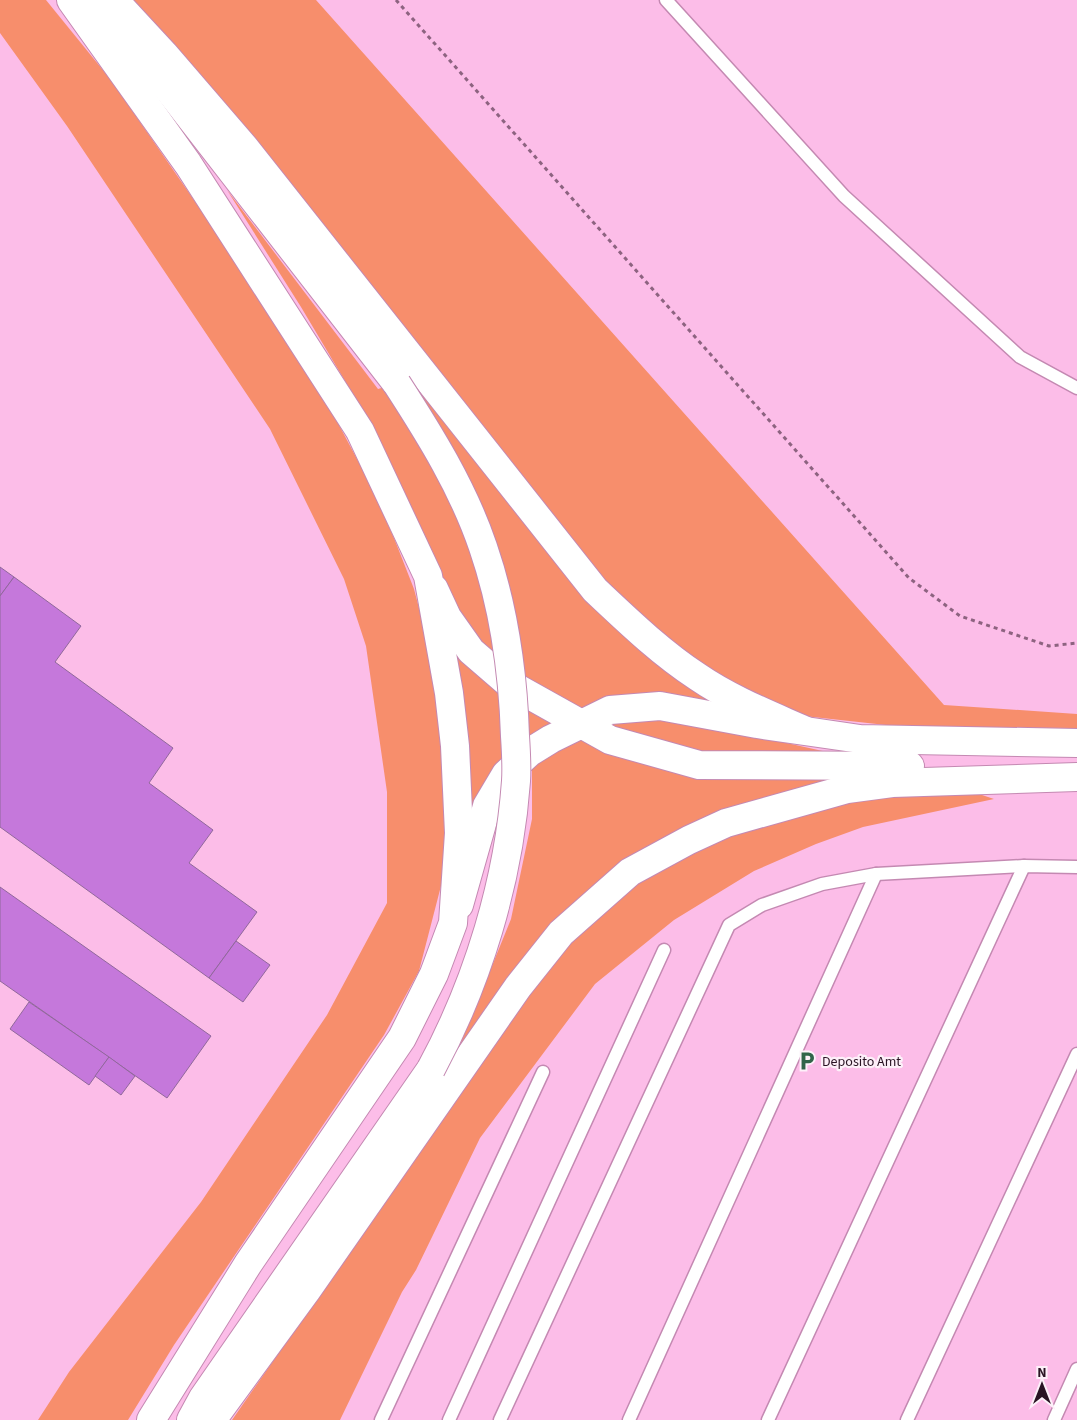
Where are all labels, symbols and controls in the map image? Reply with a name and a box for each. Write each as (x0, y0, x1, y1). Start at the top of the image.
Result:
parking icon: Deposito Amt (796, 1050, 818, 1072)
place label: Deposito Amt (822, 1052, 901, 1072)
north arrow (1017, 1360, 1067, 1410)
text: N (1037, 1363, 1047, 1383)

